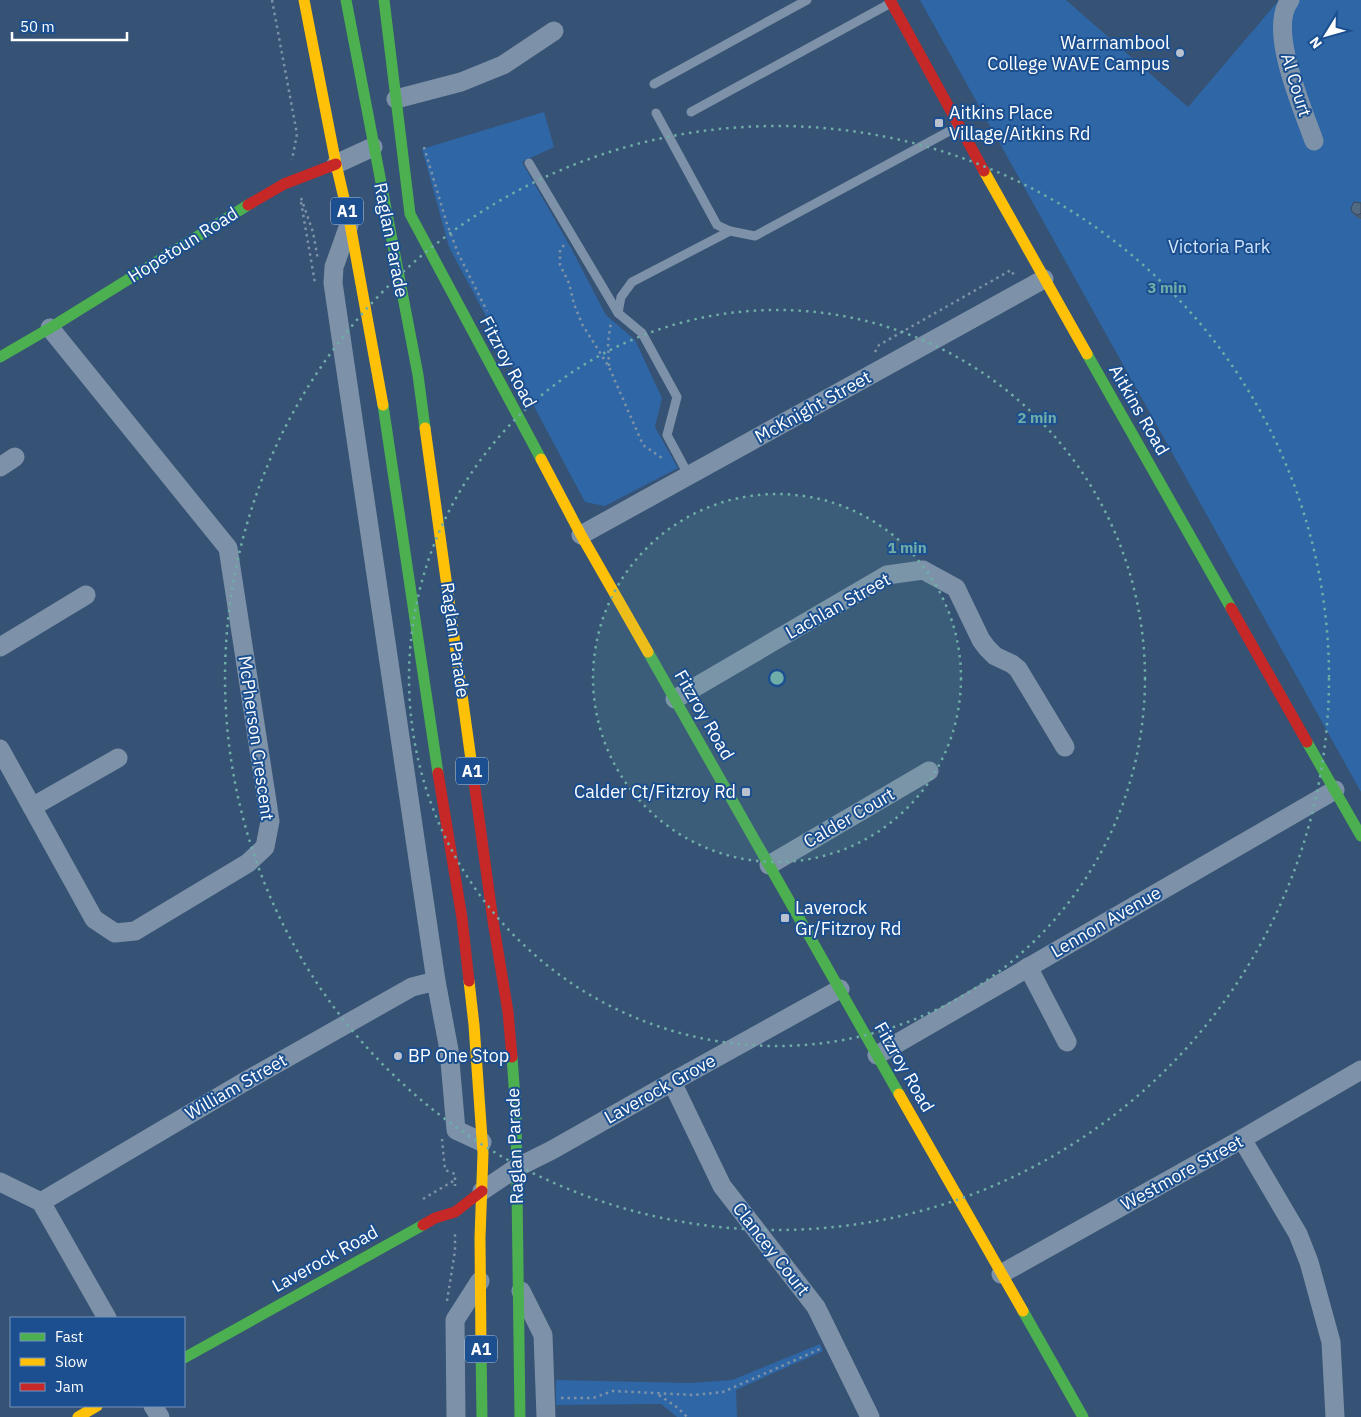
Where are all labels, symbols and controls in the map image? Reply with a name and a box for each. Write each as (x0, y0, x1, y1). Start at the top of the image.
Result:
scale bar (12, 10, 128, 42)
north arrow (1301, 10, 1351, 60)
text: 50 m (20, 17, 55, 36)
place label: Warrnambool College WAVE Campus (987, 31, 1170, 75)
text: N (1305, 33, 1326, 52)
marker: Warrnambool College WAVE Campus (1174, 47, 1186, 59)
street label: Al Court (1276, 50, 1317, 119)
place label: Aitkins Place Village/Aitkins Rd (949, 101, 1090, 145)
marker: Aitkins Place Village/Aitkins Rd (933, 117, 945, 129)
street label: Raglan Parade (369, 181, 414, 299)
road number: A1 (331, 198, 363, 225)
street label: Hopetoun Road (123, 202, 242, 288)
park label: Victoria Park (1168, 235, 1271, 258)
text: 3 min (1147, 278, 1187, 297)
street label: Fitzroy Road (475, 312, 542, 411)
street label: Aitkins Road (1104, 360, 1175, 459)
street label: McKnight Street (751, 365, 875, 448)
text: 2 min (1017, 408, 1057, 427)
text: 1 min (887, 538, 927, 557)
street label: Lachlan Street (781, 567, 894, 644)
street label: Raglan Parade (436, 581, 475, 699)
street label: McPherson Crescent (234, 654, 279, 822)
street label: Fitzroy Road (669, 666, 739, 764)
centre of rings (768, 669, 786, 687)
road number: A1 (456, 758, 488, 784)
place label: Calder Ct/Fitzroy Rd (574, 780, 736, 803)
street label: Calder Court (799, 782, 898, 853)
marker: Calder Ct/Fitzroy Rd (740, 786, 752, 798)
street label: Lennon Avenue (1046, 881, 1165, 962)
place label: Laverock Gr/Fitzroy Rd (795, 896, 901, 940)
marker: Laverock Gr/Fitzroy Rd (779, 912, 791, 924)
street label: Fitzroy Road (869, 1018, 939, 1116)
place label: BP One Stop (408, 1044, 509, 1067)
street label: William Street (181, 1048, 291, 1125)
street label: Laverock Grove (600, 1048, 720, 1129)
marker: BP One Stop (392, 1050, 404, 1062)
street label: Raglan Parade (501, 1087, 528, 1205)
street label: Westmore Street (1117, 1129, 1247, 1216)
street label: Clancey Court (728, 1197, 815, 1300)
street label: Laverock Road (268, 1220, 382, 1297)
legend (10, 1317, 185, 1407)
text: Fast (55, 1327, 83, 1346)
road number: A1 (465, 1336, 497, 1362)
text: Slow (55, 1352, 88, 1371)
text: Jam (55, 1377, 84, 1396)

